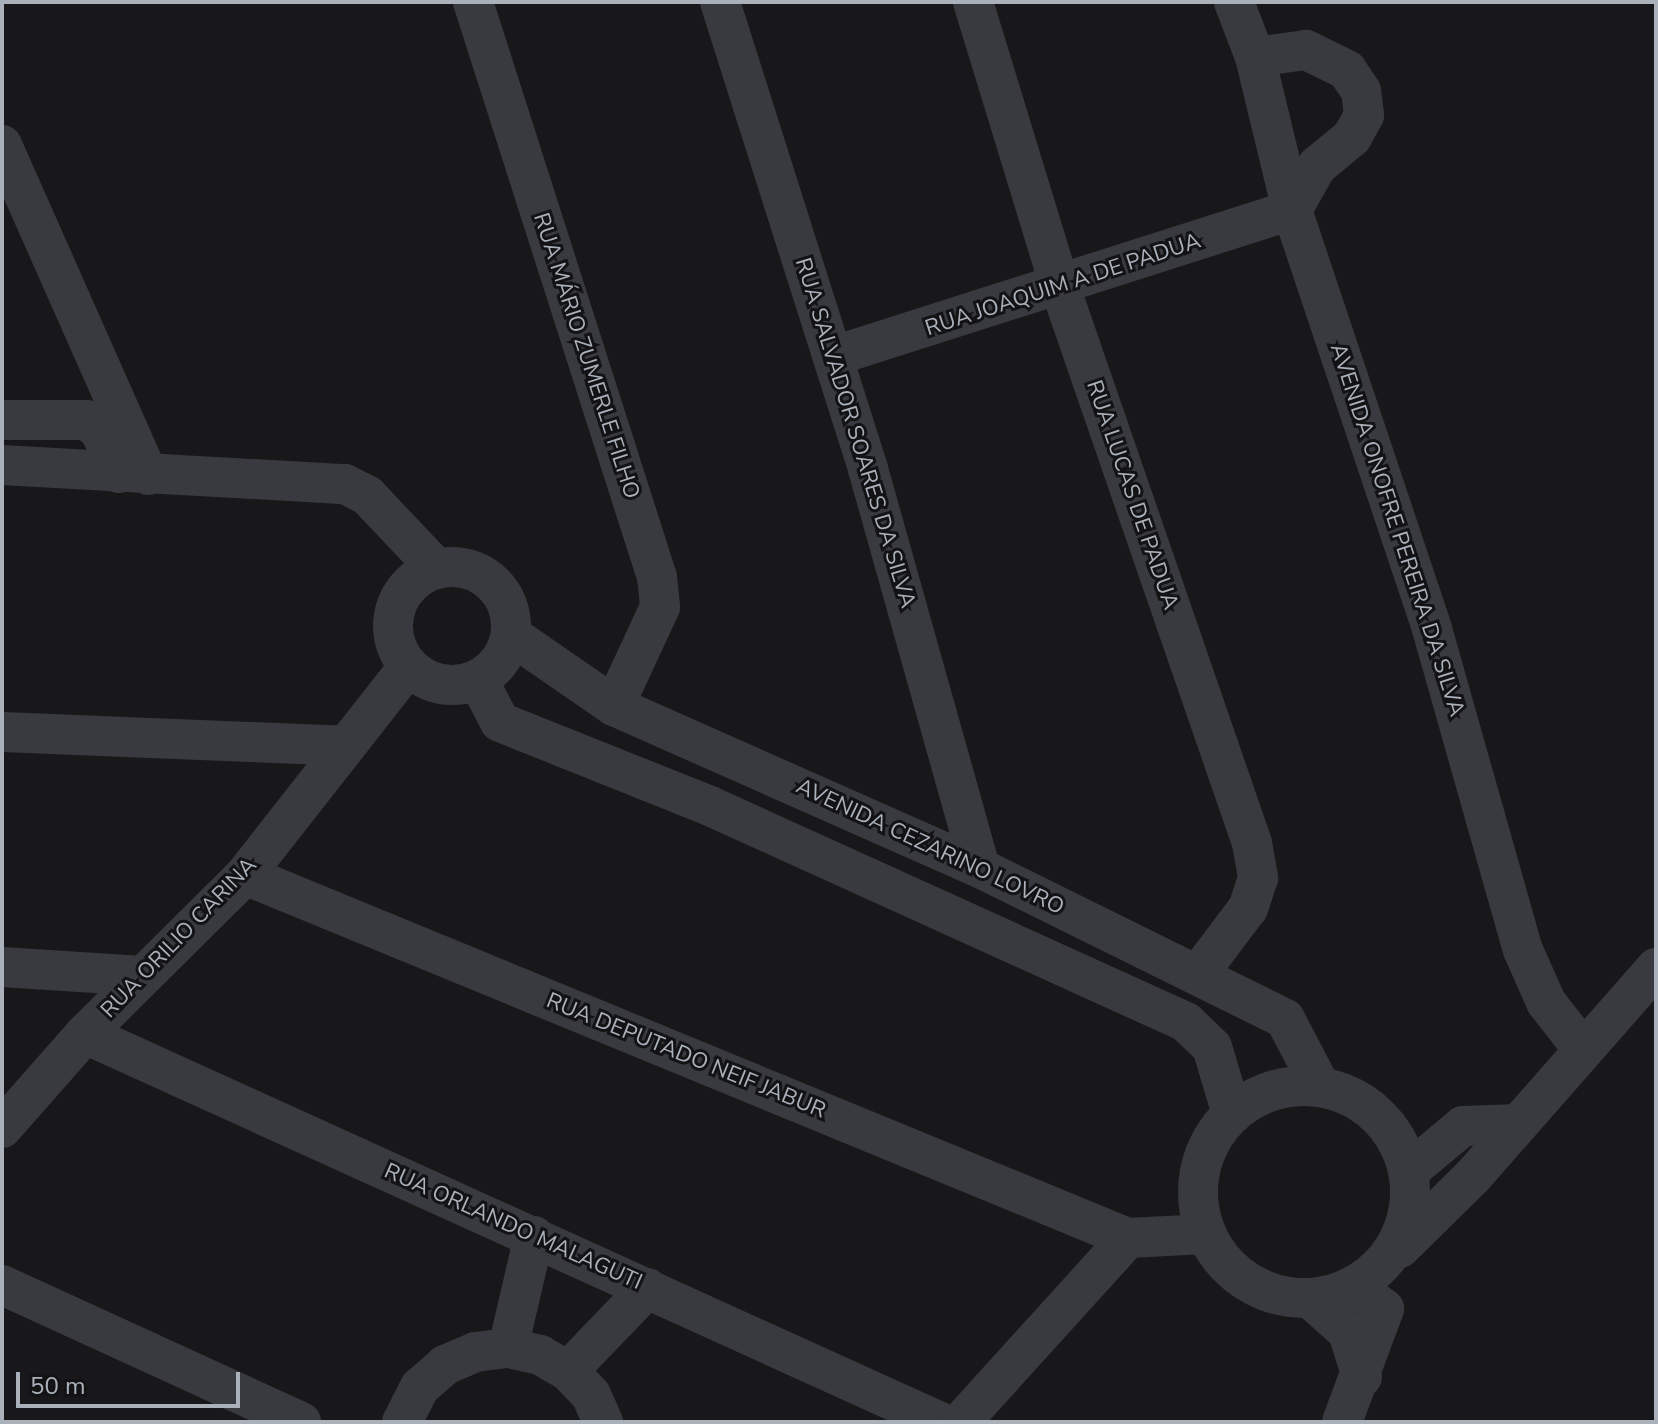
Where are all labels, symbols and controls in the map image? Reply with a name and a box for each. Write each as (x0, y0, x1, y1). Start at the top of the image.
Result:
street label: RUA MÁRIO ZUMERLE FILHO (527, 210, 645, 502)
street label: RUA JOAQUIM A DE PADUA (922, 228, 1204, 342)
street label: RUA SALVADOR SOARES DA SILVA (789, 255, 921, 611)
street label: AVENIDA ONOFRE PEREIRA DA SILVA (1324, 340, 1470, 720)
street label: RUA LUCAS DE PADUA (1080, 377, 1184, 613)
street label: AVENIDA CEZARINO LOVRO (792, 773, 1068, 921)
street label: RUA ORILIO CARINA (96, 852, 262, 1024)
street label: RUA DEPUTADO NEIF JABUR (542, 988, 830, 1124)
street label: RUA ORLANDO MALAGUTI (380, 1158, 646, 1296)
scale bar (20, 1356, 244, 1406)
text: 50 m (30, 1370, 86, 1402)

